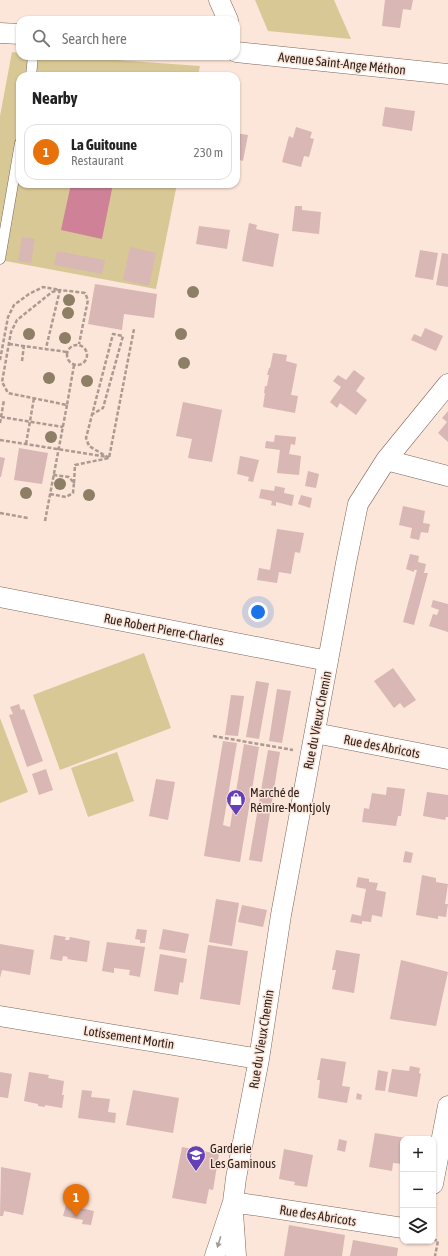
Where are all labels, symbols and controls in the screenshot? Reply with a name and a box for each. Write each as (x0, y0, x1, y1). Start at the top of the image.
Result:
search box (16, 16, 240, 60)
icon: search (30, 27, 52, 49)
text: Search here (62, 30, 127, 47)
street label: Avenue Saint-Ange Méthon (277, 49, 407, 78)
text: Nearby (32, 88, 78, 108)
text: La Guitoune (71, 136, 137, 153)
text: 1 (43, 145, 49, 160)
text: 230 m (194, 145, 223, 160)
text: Restaurant (71, 153, 124, 168)
your location (248, 602, 268, 622)
street label: Rue Robert Pierre-Charles (103, 610, 226, 649)
street label: Rue du Vieux Chemin (301, 670, 334, 771)
street label: Rue des Abricots (342, 732, 422, 761)
place label: Marché de Rémire-Montjoly (250, 785, 331, 815)
shop icon: Marché de Rémire-Montjoly (225, 788, 247, 816)
street label: Rue du Vieux Chemin (246, 989, 277, 1090)
street label: Lotissement Mortin (83, 1023, 175, 1052)
map controls (400, 1136, 436, 1244)
button: + (400, 1136, 436, 1172)
place label: Garderie Les Gaminous (210, 1141, 276, 1171)
school or university icon: Garderie Les Gaminous (185, 1144, 207, 1172)
button: − (400, 1172, 436, 1208)
pin: 1 (63, 1184, 89, 1217)
street label: Rue des Abricots (278, 1202, 358, 1229)
button: layers (400, 1208, 436, 1244)
one-way arrow (216, 1236, 222, 1248)

